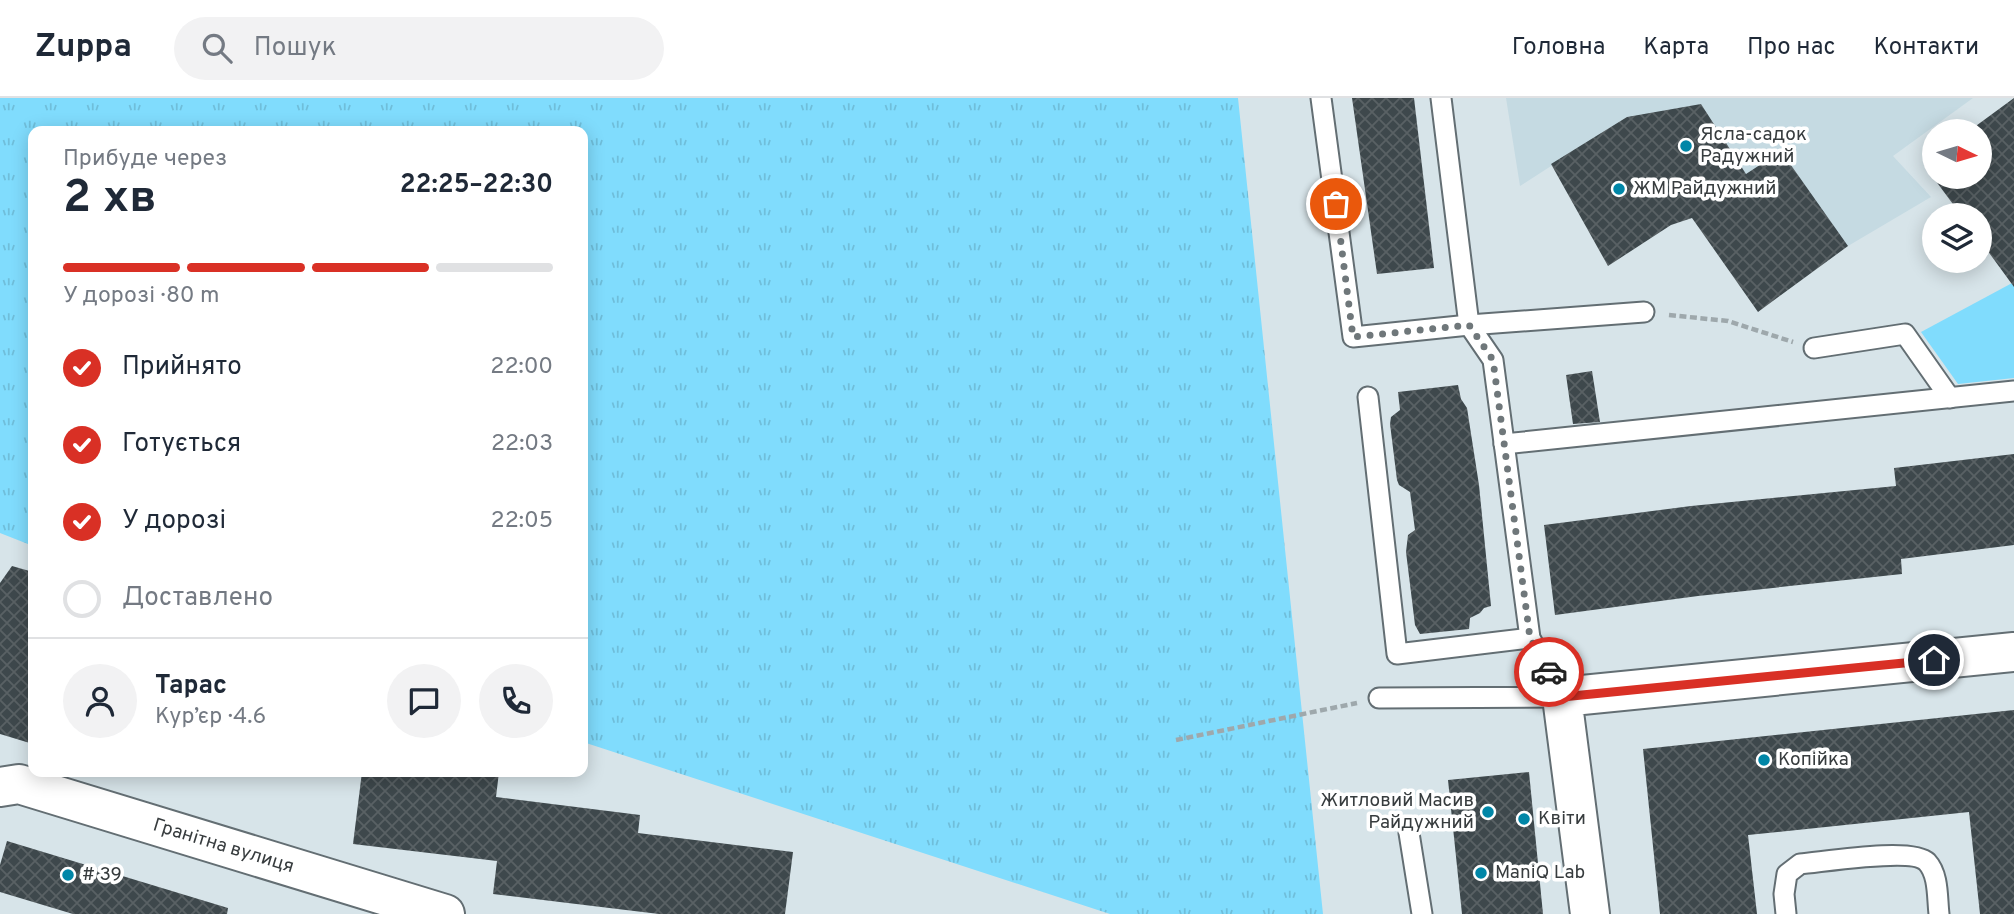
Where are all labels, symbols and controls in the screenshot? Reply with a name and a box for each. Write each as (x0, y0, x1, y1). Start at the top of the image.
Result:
search box (174, 17, 664, 80)
text: Zuppa (35, 27, 132, 69)
icon: search (198, 29, 236, 67)
text: Пошук (254, 32, 337, 65)
text: Головна (1512, 33, 1605, 63)
text: Карта (1643, 33, 1709, 63)
text: Про нас (1747, 33, 1835, 63)
text: Контакти (1873, 33, 1979, 63)
north arrow (1922, 119, 1992, 189)
map controls (1922, 119, 1992, 273)
place label: Ясла-садок Радужний (1700, 123, 1807, 169)
marker: Ясла-садок Радужний (1678, 138, 1694, 154)
text: Прибуде через (63, 145, 227, 174)
text: 22:25–22:30 (400, 169, 553, 202)
text: 2 хв (63, 170, 157, 229)
pin (1306, 174, 1366, 234)
place label: ЖМ Райдужний (1633, 177, 1776, 201)
marker: ЖМ Райдужний (1611, 181, 1627, 197)
icon: bag (1317, 185, 1355, 223)
button: layers (1922, 203, 1992, 273)
text: У дорозі · 80 m (63, 282, 219, 311)
icon: check (63, 349, 101, 387)
text: Прийнято (122, 351, 242, 384)
text: 22:00 (490, 353, 553, 382)
icon: check (63, 426, 101, 464)
text: Готується (122, 428, 241, 461)
text: 22:03 (491, 430, 553, 459)
icon: check (63, 503, 101, 541)
text: У дорозі (122, 505, 226, 538)
text: 22:05 (491, 507, 553, 536)
text: Доставлено (122, 582, 273, 615)
pin (1904, 630, 1964, 690)
courier (1514, 637, 1584, 707)
icon: home (1915, 641, 1953, 679)
icon: car (1530, 653, 1568, 691)
button: person (63, 664, 137, 738)
button: chat (387, 664, 461, 738)
button: phone (479, 664, 553, 738)
text: Тарас (155, 670, 227, 703)
text: Кур’єр · 4.6 (155, 703, 266, 732)
place label: Копійка (1778, 748, 1849, 772)
marker: Копійка (1756, 752, 1772, 768)
place label: Житловий Масив Райдужний (1320, 789, 1474, 835)
marker: Житловий Масив Райдужний (1480, 804, 1496, 820)
place label: Квіти (1538, 807, 1586, 831)
marker: Квіти (1516, 811, 1532, 827)
street label: Гранітна вулиця (150, 814, 297, 879)
place label: ManiQ Lab (1495, 861, 1585, 885)
place label: # 39 (82, 863, 122, 887)
marker: ManiQ Lab (1473, 865, 1489, 881)
marker: # 39 (60, 867, 76, 883)

